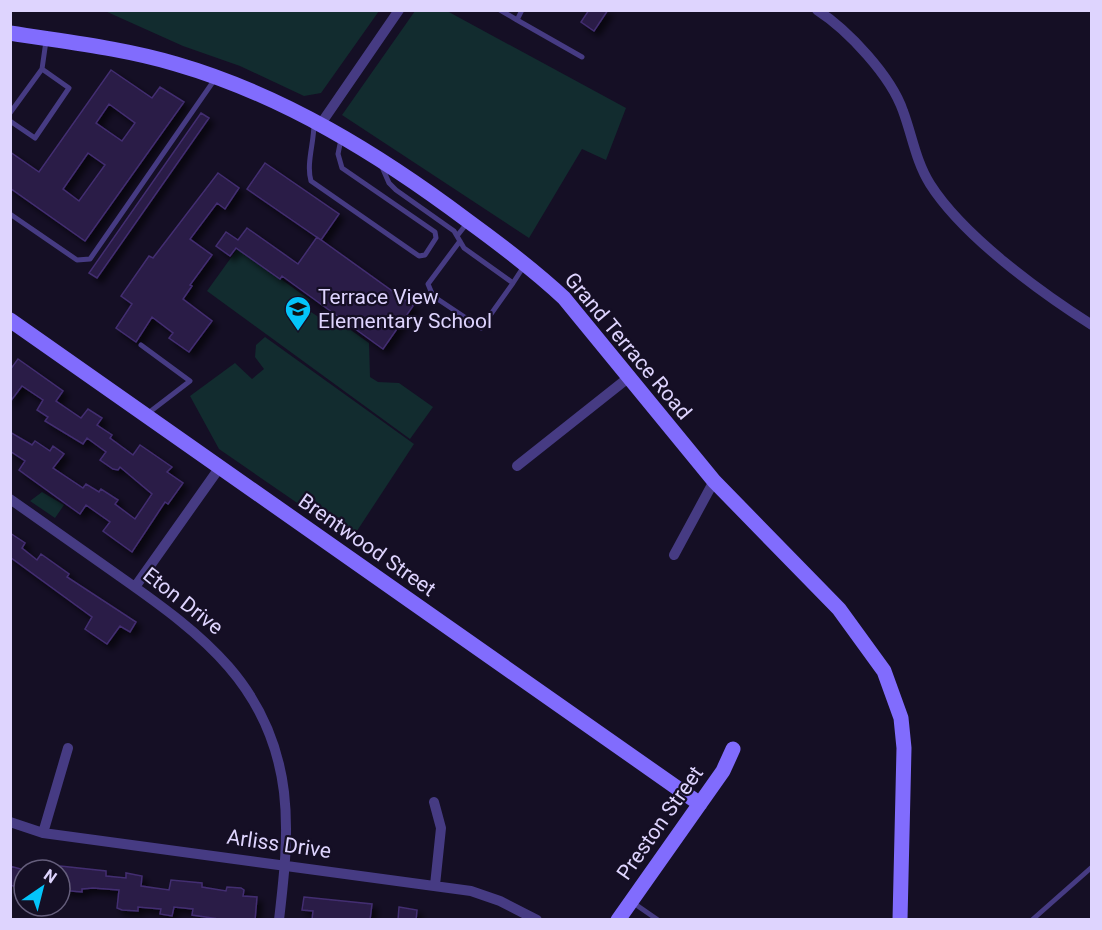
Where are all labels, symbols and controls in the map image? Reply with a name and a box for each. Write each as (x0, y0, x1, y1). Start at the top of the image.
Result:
street label: Grand Terrace Road (560, 268, 696, 424)
place label: Terrace View Elementary School (318, 285, 492, 333)
school or university icon: Terrace View Elementary School (283, 294, 313, 332)
street label: Brentwood Street (294, 489, 440, 601)
street label: Eton Drive (138, 562, 228, 640)
street label: Preston Street (612, 762, 708, 884)
street label: Arliss Drive (225, 825, 333, 863)
north arrow (12, 858, 72, 918)
text: N (40, 865, 60, 887)

